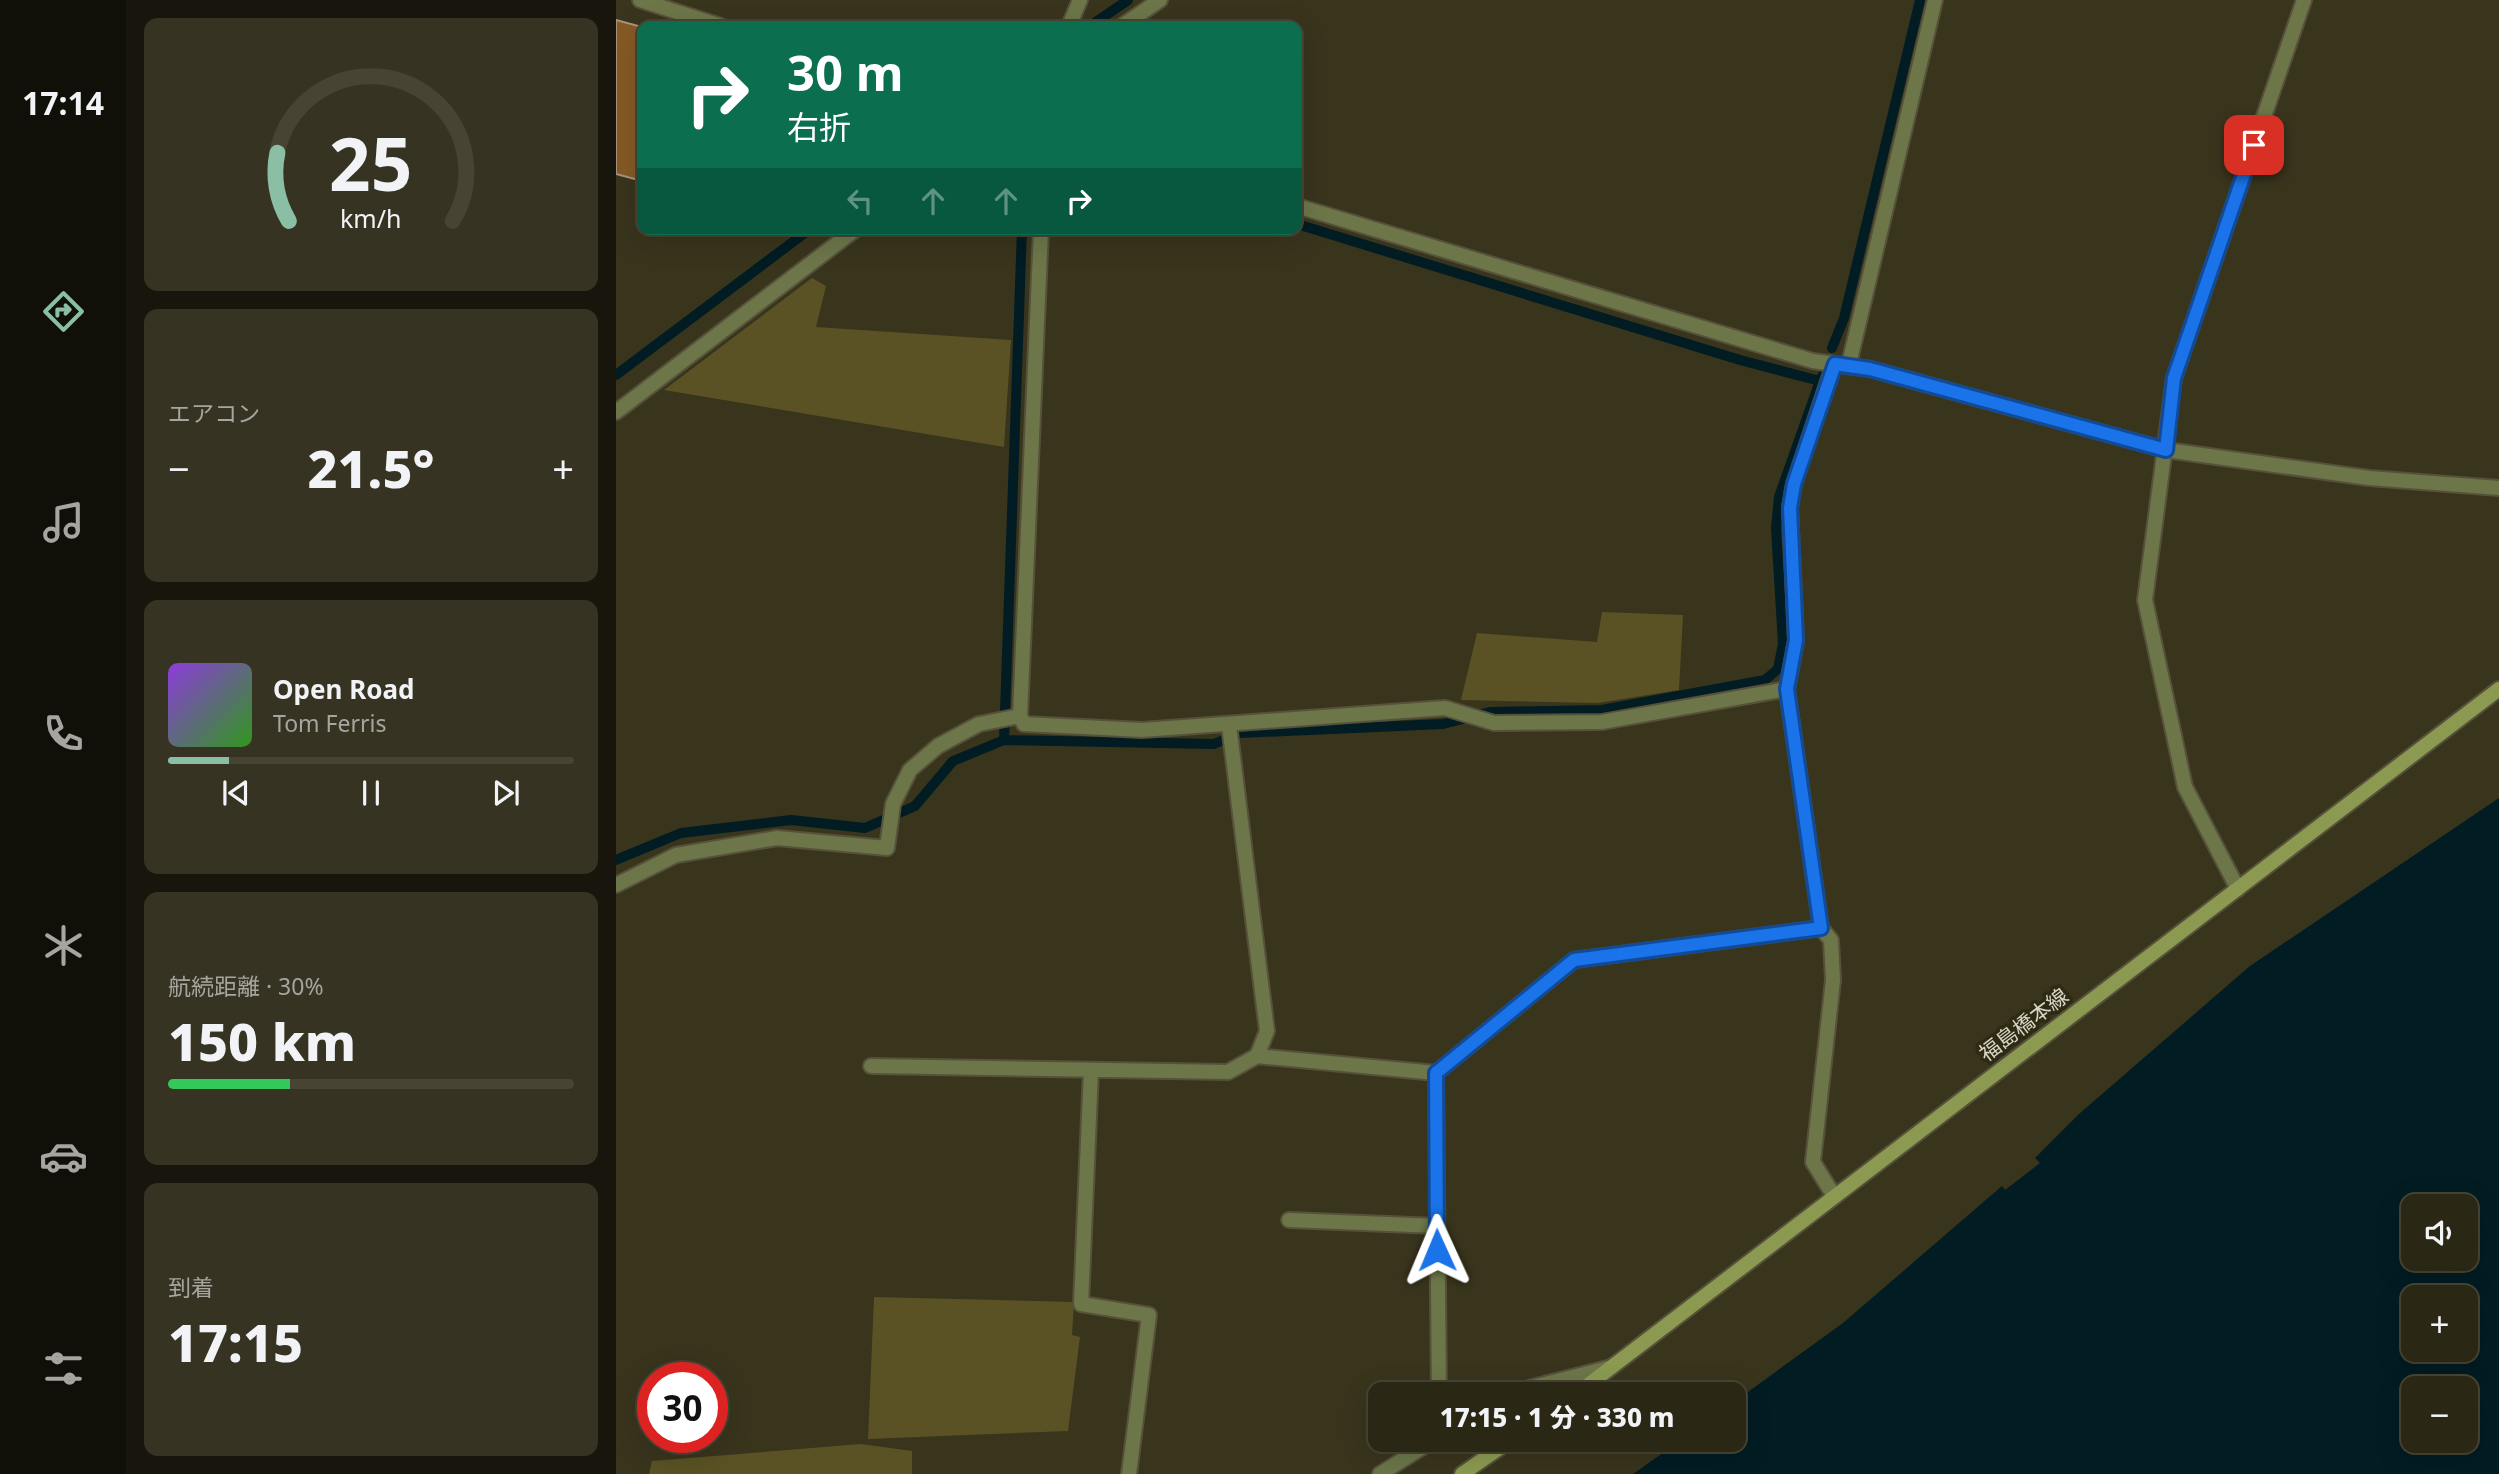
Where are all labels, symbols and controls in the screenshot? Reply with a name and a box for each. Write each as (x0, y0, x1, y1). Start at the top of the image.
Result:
text: 30 m (787, 39, 904, 105)
icon: right (672, 49, 763, 140)
text: 17:14 (22, 81, 104, 124)
text: 右折 (787, 105, 851, 148)
text: 25 (329, 113, 413, 212)
pin (2224, 115, 2284, 175)
icon: arrive (2235, 126, 2273, 164)
icon: left (841, 182, 879, 220)
icon: ahead (914, 182, 952, 220)
icon: ahead (987, 182, 1025, 220)
icon: right (1060, 182, 1098, 220)
text: km/h (340, 200, 402, 234)
icon: directions (39, 287, 88, 336)
text: エアコン (168, 397, 260, 429)
text: 21.5° (308, 432, 434, 503)
text: − (168, 442, 190, 494)
text: + (552, 442, 574, 494)
icon: music (39, 498, 88, 547)
text: Open Road (273, 671, 415, 707)
text: Tom Ferris (273, 707, 386, 739)
icon: phone (39, 709, 88, 758)
icon: previous (217, 774, 255, 812)
icon: pause (352, 774, 390, 812)
icon: next (487, 774, 525, 812)
icon: climate (39, 921, 88, 970)
text: 航続距離 · 30% (168, 970, 324, 1002)
street label: 福島橋本線 (1973, 981, 2074, 1067)
text: 150 km (168, 1005, 356, 1076)
icon: car (39, 1132, 88, 1181)
map controls (2401, 1194, 2478, 1453)
button: sound (2401, 1194, 2478, 1271)
position arrow (1400, 1213, 1474, 1287)
text: 到着 (168, 1271, 214, 1303)
button: + (2401, 1285, 2478, 1362)
text: 17:15 (168, 1306, 303, 1377)
icon: filters (39, 1344, 88, 1393)
speed limit sign: 30 (637, 1362, 728, 1453)
button: − (2401, 1376, 2478, 1453)
text: 17:15 · 1 分 · 330 m (1440, 1399, 1674, 1435)

